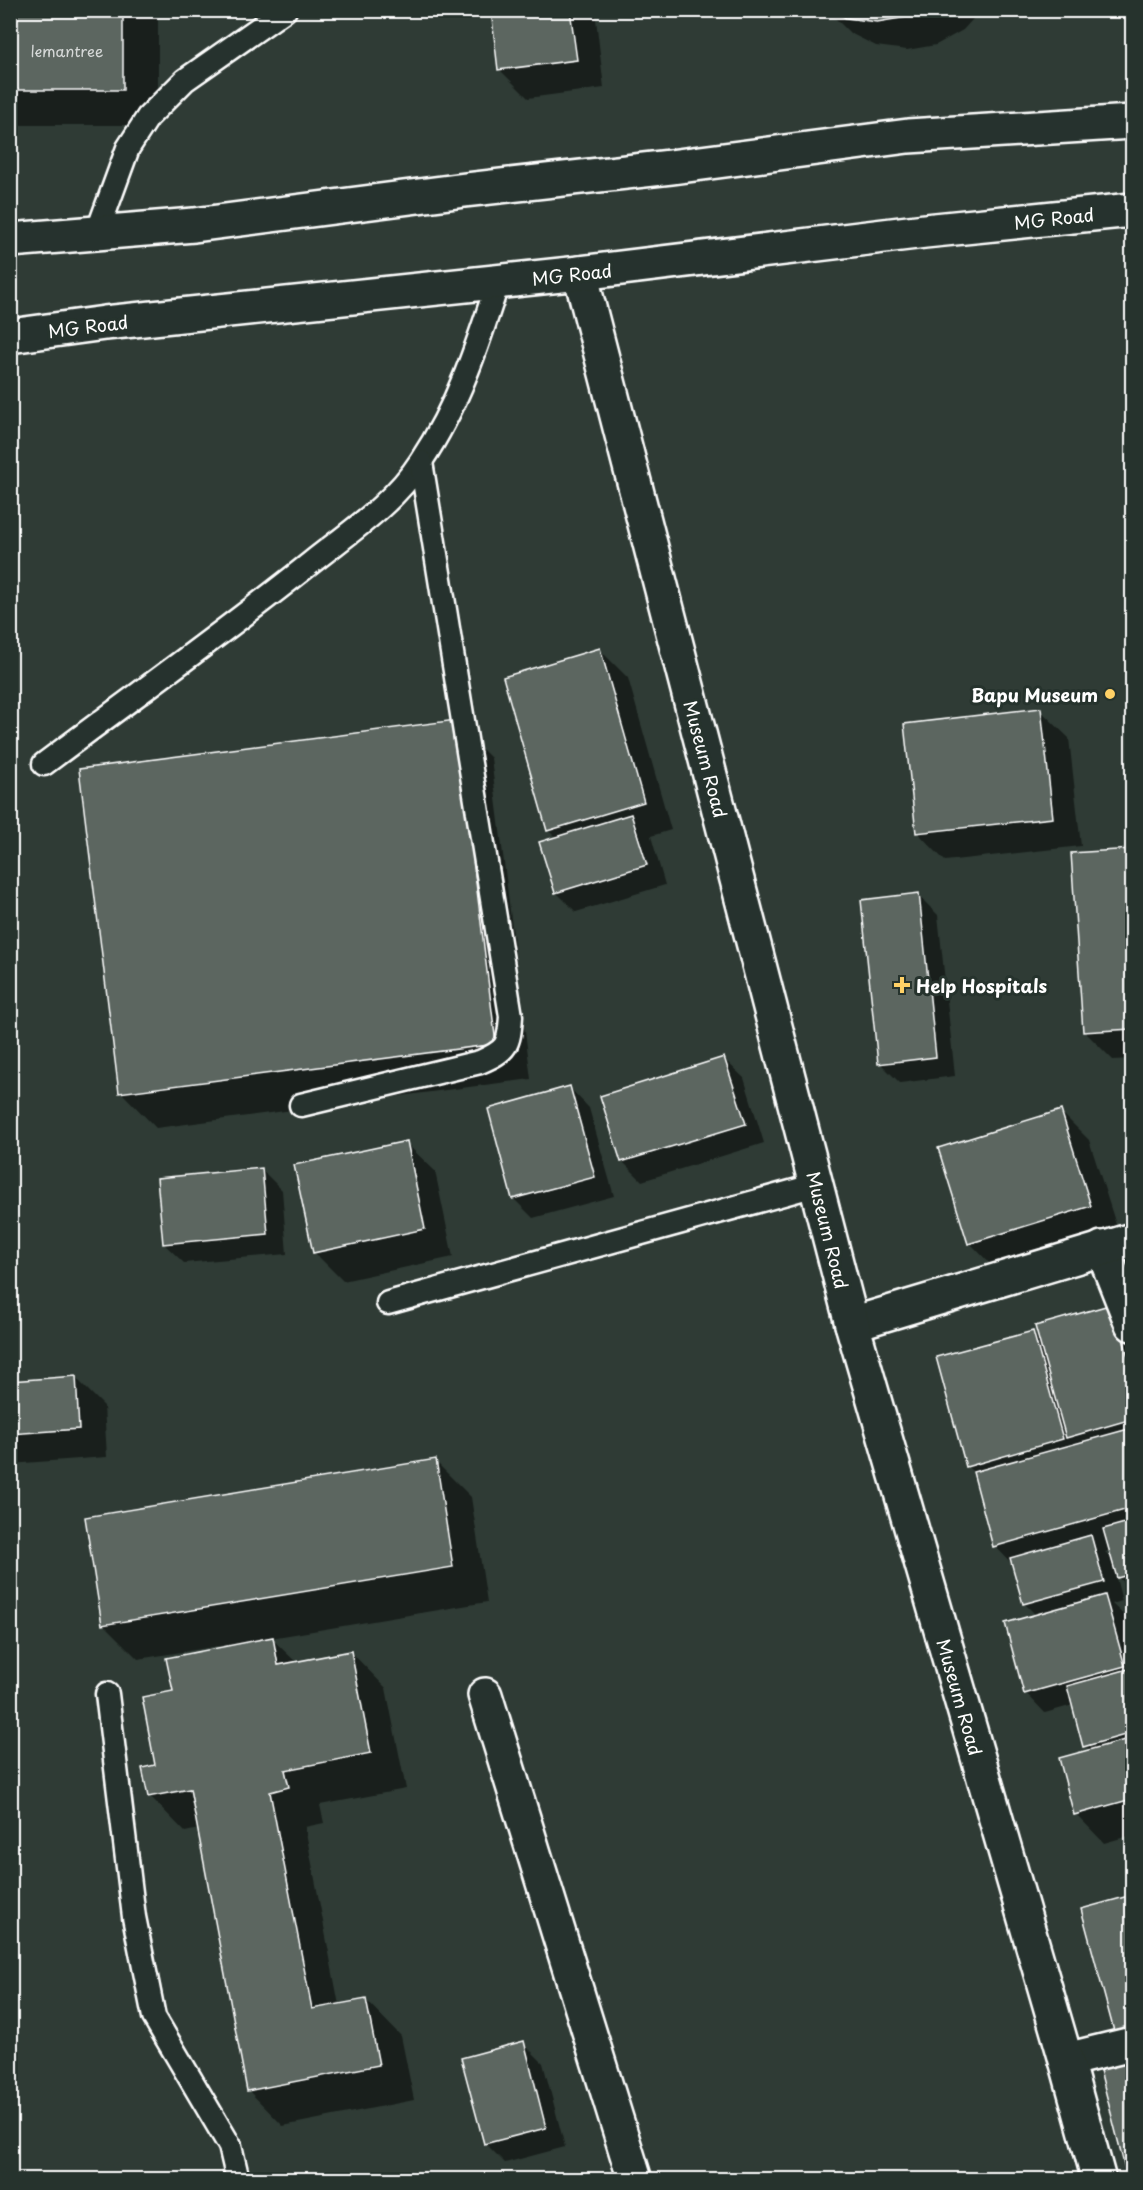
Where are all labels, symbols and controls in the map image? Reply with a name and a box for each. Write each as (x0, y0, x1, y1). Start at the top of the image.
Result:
house number: lemantree (31, 39, 103, 62)
street label: MG Road (1013, 200, 1095, 236)
street label: MG Road (531, 256, 613, 292)
street label: MG Road (46, 308, 130, 344)
place label: Bapu Museum (971, 681, 1098, 708)
marker: Bapu Museum (1103, 687, 1117, 701)
street label: Museum Road (677, 697, 735, 821)
place label: Help Hospitals (916, 972, 1048, 999)
marker: Help Hospitals (893, 976, 911, 994)
street label: Museum Road (800, 1168, 856, 1292)
street label: Museum Road (930, 1635, 990, 1759)

